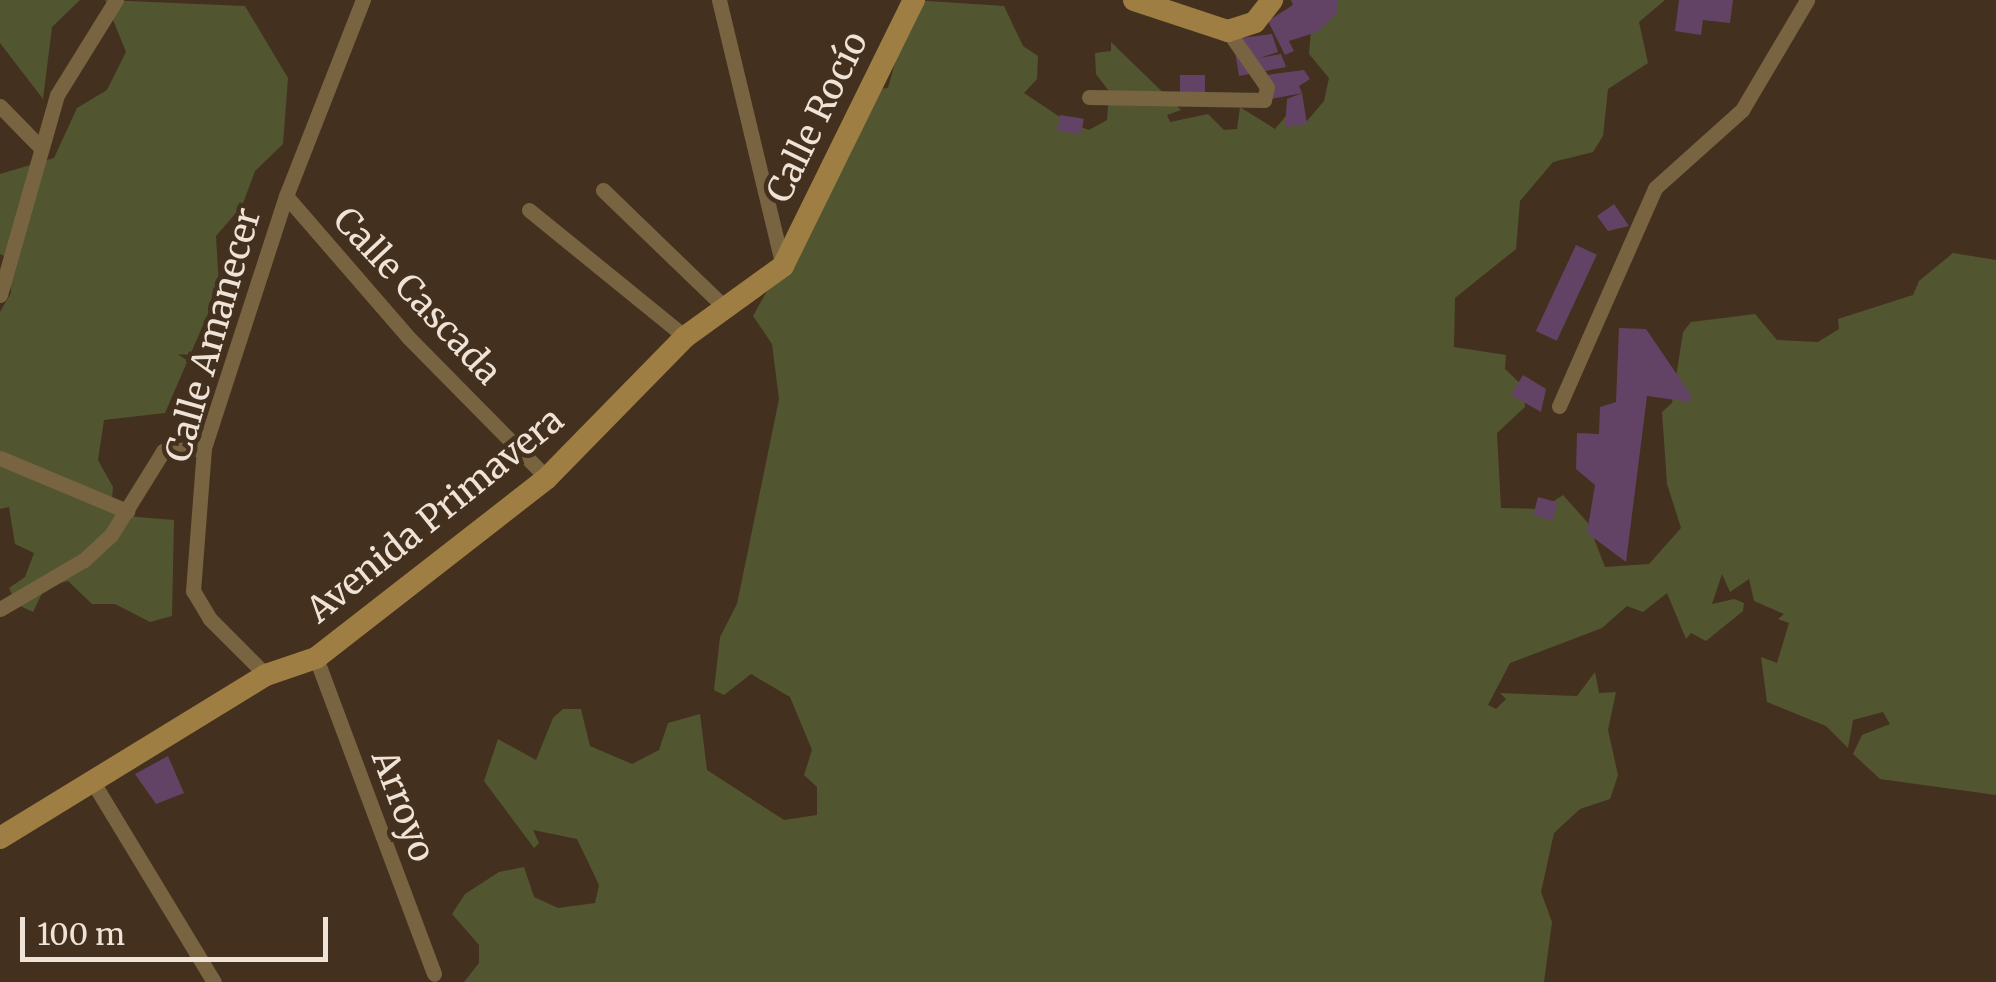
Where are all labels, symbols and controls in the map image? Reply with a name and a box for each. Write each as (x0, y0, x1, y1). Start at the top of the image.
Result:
street label: Calle Rocío (758, 25, 876, 209)
street label: Calle Cascada (324, 199, 510, 393)
street label: Calle Amanecer (157, 203, 269, 467)
street label: Avenida Primavera (298, 399, 572, 631)
street label: Arroyo (363, 744, 443, 868)
scale bar (25, 897, 332, 959)
text: 100 m (37, 915, 125, 953)

